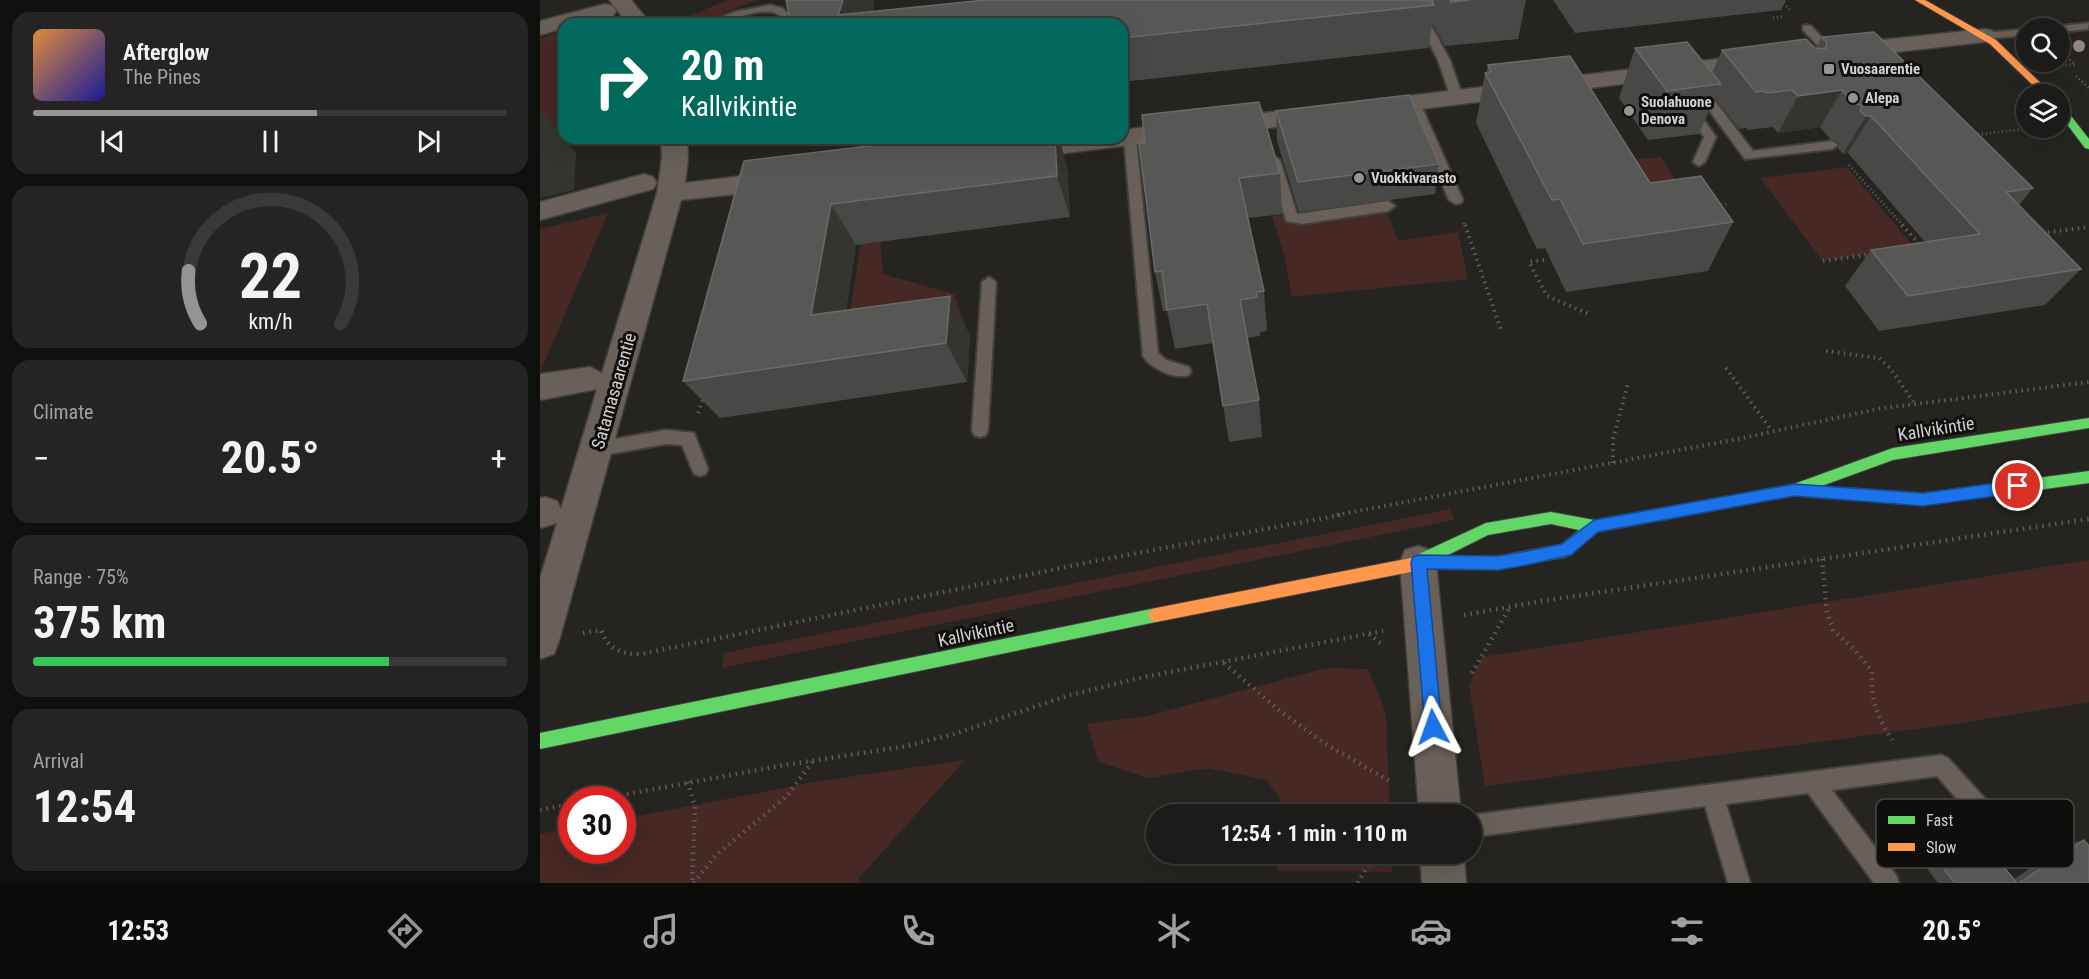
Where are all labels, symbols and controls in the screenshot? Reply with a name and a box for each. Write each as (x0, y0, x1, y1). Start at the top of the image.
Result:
map controls (2016, 18, 2070, 138)
button: search (2016, 18, 2070, 72)
text: Afterglow (123, 40, 209, 65)
text: 20 m (681, 41, 764, 90)
icon: right (582, 42, 660, 120)
place label: Vuosaarentie (1841, 60, 1920, 78)
marker: Vuosaarentie (1822, 62, 1836, 76)
text: The Pines (123, 65, 201, 89)
button: layers (2016, 84, 2070, 138)
place label: Alepa (1865, 89, 1899, 107)
text: Kallvikintie (681, 91, 797, 123)
marker: Alepa (1846, 91, 1860, 105)
place label: Suolahuone Denova (1641, 93, 1712, 128)
marker: Suolahuone Denova (1622, 104, 1636, 118)
icon: previous (96, 125, 129, 158)
icon: pause (254, 125, 287, 158)
icon: next (412, 125, 445, 158)
place label: Vuokkivarasto (1371, 169, 1457, 187)
marker: Vuokkivarasto (1352, 171, 1366, 185)
text: 22 (238, 240, 302, 313)
text: km/h (248, 310, 292, 335)
street label: Satamasaarentie (587, 330, 640, 451)
text: Climate (33, 400, 93, 424)
street label: Kallvikintie (1896, 412, 1976, 445)
text: 20.5° (221, 431, 319, 484)
text: − (33, 439, 50, 478)
text: + (491, 439, 507, 478)
pin (1992, 460, 2043, 511)
icon: arrive (2001, 469, 2034, 502)
text: Range · 75% (33, 565, 129, 589)
text: 375 km (33, 596, 166, 649)
street label: Kallvikintie (936, 614, 1016, 651)
position arrow (1401, 695, 1465, 759)
text: Arrival (33, 749, 84, 773)
text: 12:54 (33, 780, 136, 833)
speed limit sign: 30 (558, 786, 636, 864)
legend (1876, 799, 2074, 868)
text: Fast (1926, 811, 1953, 830)
text: 12:54 · 1 min · 110 m (1221, 821, 1407, 846)
text: Slow (1926, 838, 1956, 857)
icon: directions (384, 910, 426, 952)
icon: music (640, 910, 682, 952)
icon: phone (897, 910, 939, 952)
icon: climate (1153, 910, 1195, 952)
icon: car (1410, 910, 1452, 952)
icon: filters (1666, 910, 1708, 952)
text: 12:53 (107, 915, 169, 947)
text: 20.5° (1922, 915, 1982, 947)

